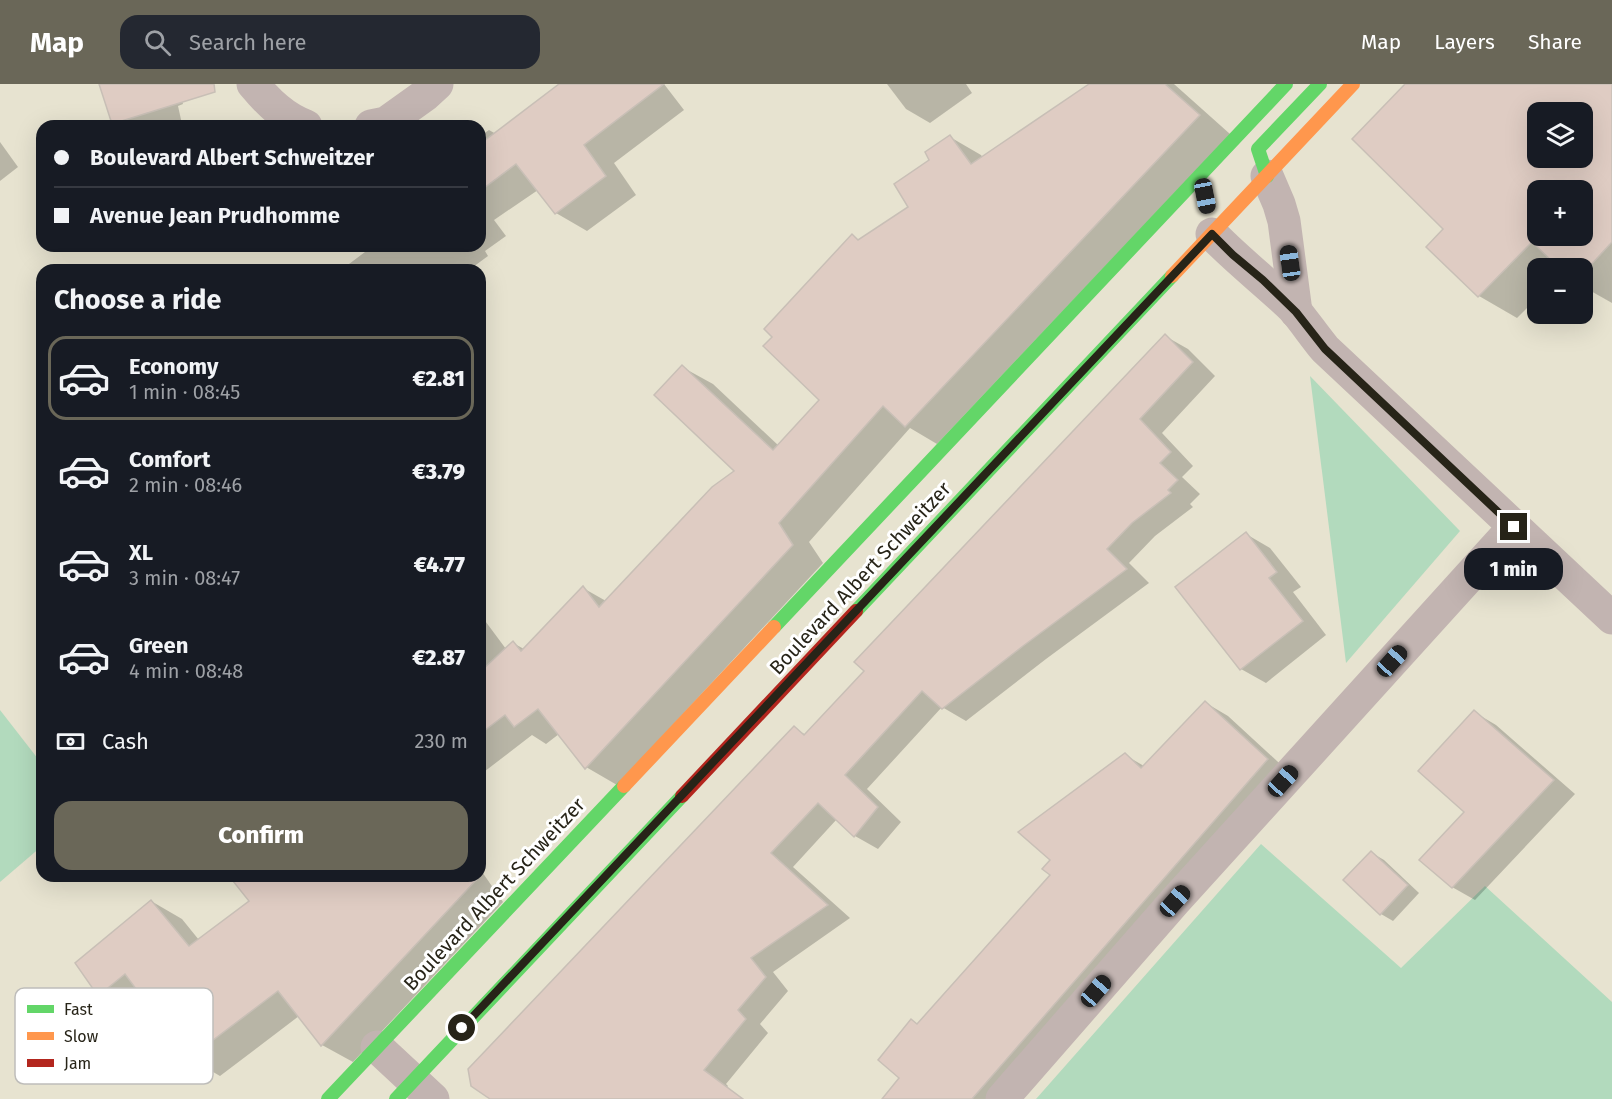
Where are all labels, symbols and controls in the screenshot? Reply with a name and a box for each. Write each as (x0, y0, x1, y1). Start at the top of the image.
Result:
search box (120, 15, 540, 69)
text: Map (30, 26, 84, 59)
icon: search (141, 26, 174, 59)
text: Search here (189, 29, 307, 56)
text: Map (1361, 29, 1401, 55)
text: Layers (1434, 29, 1495, 55)
text: Share (1528, 29, 1582, 55)
map controls (1527, 102, 1593, 324)
button: layers (1527, 102, 1593, 168)
text: Boulevard Albert Schweitzer (90, 144, 374, 171)
car (1193, 177, 1217, 215)
button: + (1527, 180, 1593, 246)
text: Avenue Jean Prudhomme (90, 202, 340, 229)
car (1279, 244, 1301, 282)
button: − (1527, 258, 1593, 324)
text: Choose a ride (54, 284, 221, 316)
icon: car (57, 351, 111, 405)
text: Economy (129, 353, 218, 380)
text: €2.81 (413, 365, 465, 392)
text: 1 min · 08:45 (129, 380, 240, 404)
icon: car (57, 444, 111, 498)
text: Comfort (129, 446, 210, 473)
text: €3.79 (412, 458, 465, 485)
text: 2 min · 08:46 (129, 473, 242, 497)
street label: Boulevard Albert Schweitzer (764, 476, 956, 679)
route end (1500, 513, 1527, 540)
icon: car (57, 537, 111, 591)
text: XL (129, 539, 153, 566)
callout: 1 min (1464, 548, 1564, 590)
text: €4.77 (414, 551, 465, 578)
text: 1 min (1490, 557, 1537, 581)
text: 3 min · 08:47 (129, 566, 240, 590)
icon: car (57, 630, 111, 684)
text: Green (129, 632, 188, 659)
car (1373, 642, 1411, 680)
text: €2.87 (412, 644, 465, 671)
text: 4 min · 08:48 (129, 659, 243, 683)
icon: cash (54, 725, 87, 758)
text: Cash (102, 728, 149, 755)
text: 230 m (415, 729, 468, 753)
car (1264, 762, 1302, 800)
street label: Boulevard Albert Schweitzer (398, 792, 590, 995)
button: Confirm (54, 801, 468, 870)
car (1156, 882, 1194, 920)
car (1077, 972, 1115, 1010)
legend (15, 988, 213, 1084)
text: Fast (64, 1000, 93, 1019)
route start (448, 1014, 475, 1041)
text: Slow (64, 1027, 99, 1046)
text: Jam (64, 1054, 91, 1073)

